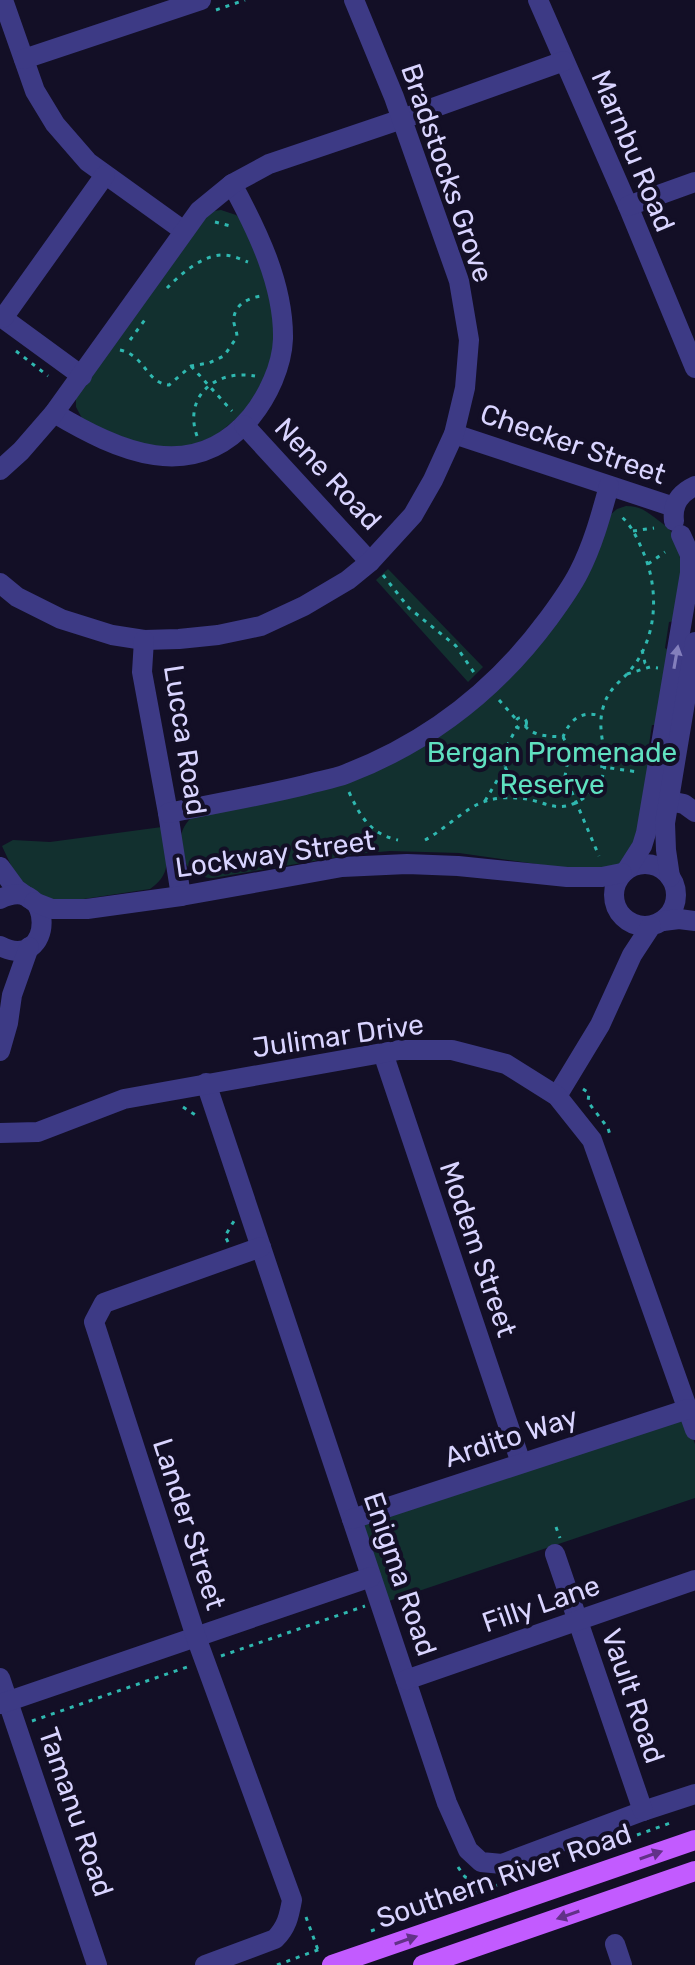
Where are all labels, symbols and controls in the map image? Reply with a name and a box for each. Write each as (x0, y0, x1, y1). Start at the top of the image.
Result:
street label: Bradstocks Grove (394, 59, 500, 287)
street label: Marnbu Road (584, 65, 682, 237)
street label: Checker Street (476, 397, 670, 491)
street label: Nene Road (268, 411, 388, 537)
one-way arrow (670, 644, 682, 669)
street label: Lucca Road (157, 662, 213, 818)
park label: Bergan Promenade Reserve (427, 736, 677, 801)
street label: Lockway Street (173, 824, 377, 884)
street label: Julimar Drive (250, 1008, 426, 1064)
street label: Modem Street (433, 1157, 523, 1341)
street label: Ardito Way (440, 1400, 582, 1474)
street label: Lander Street (146, 1434, 232, 1614)
street label: Enigma Road (357, 1488, 443, 1660)
street label: Filly Lane (478, 1569, 604, 1639)
street label: Vault Road (595, 1624, 671, 1768)
street label: Tamanu Road (32, 1723, 120, 1901)
street label: Southern River Road (372, 1817, 636, 1935)
one-way arrow (640, 1848, 664, 1860)
one-way arrow (556, 1909, 580, 1922)
one-way arrow (394, 1933, 418, 1945)

